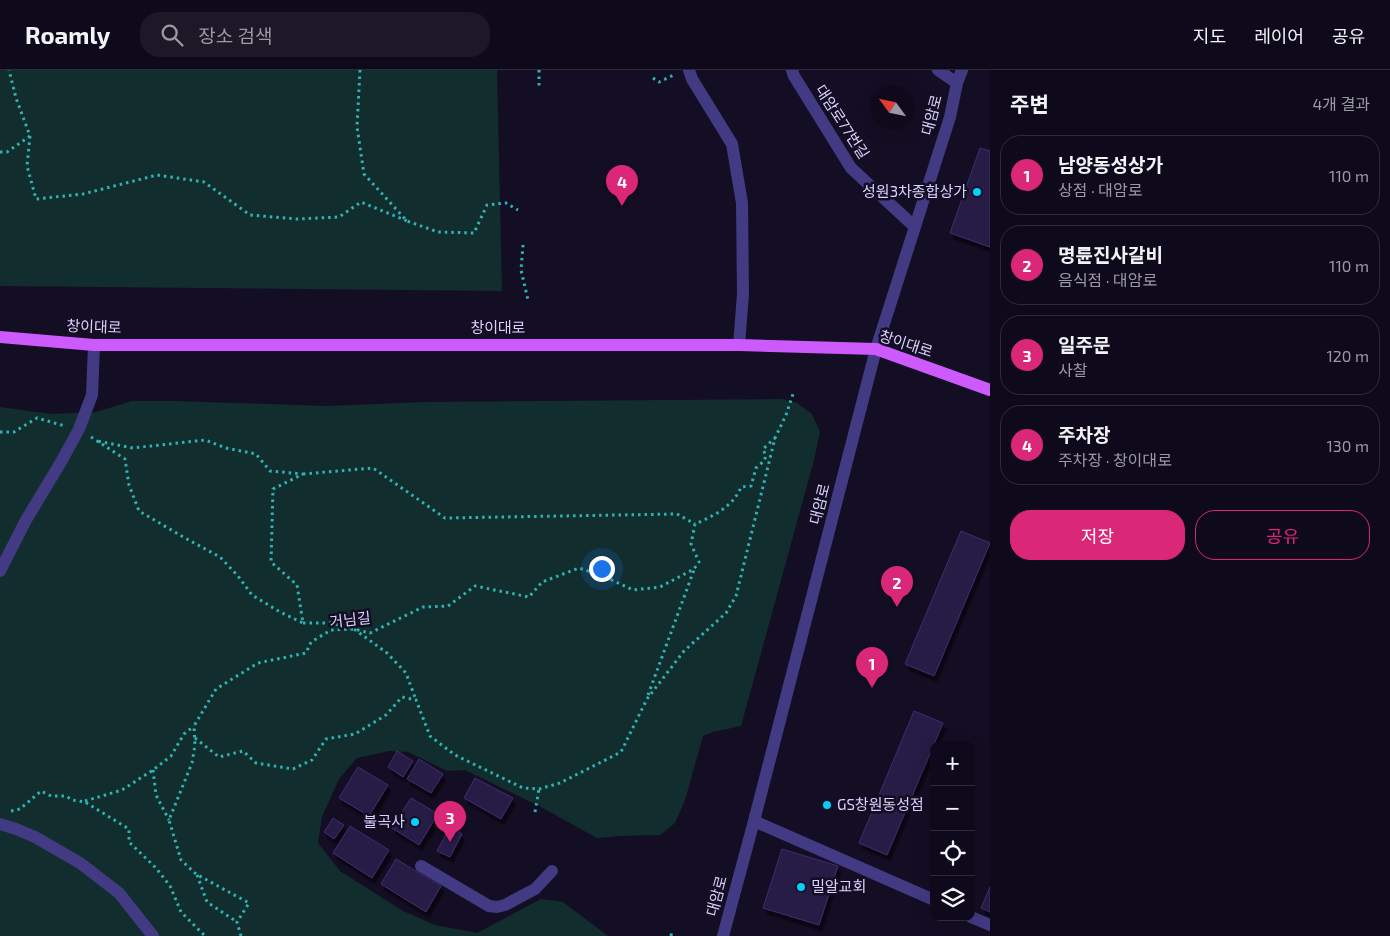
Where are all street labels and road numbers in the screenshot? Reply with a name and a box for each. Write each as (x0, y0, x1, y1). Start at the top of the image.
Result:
street label: 대암로77번길 (812, 81, 873, 162)
street label: 대암로 (917, 92, 945, 137)
street label: 창이대로 (66, 316, 122, 336)
street label: 창이대로 (470, 318, 526, 336)
street label: 창이대로 (877, 326, 935, 360)
street label: 대암로 (805, 481, 833, 526)
street label: 거님길 (328, 608, 371, 630)
street label: 대암로 (702, 873, 730, 918)

